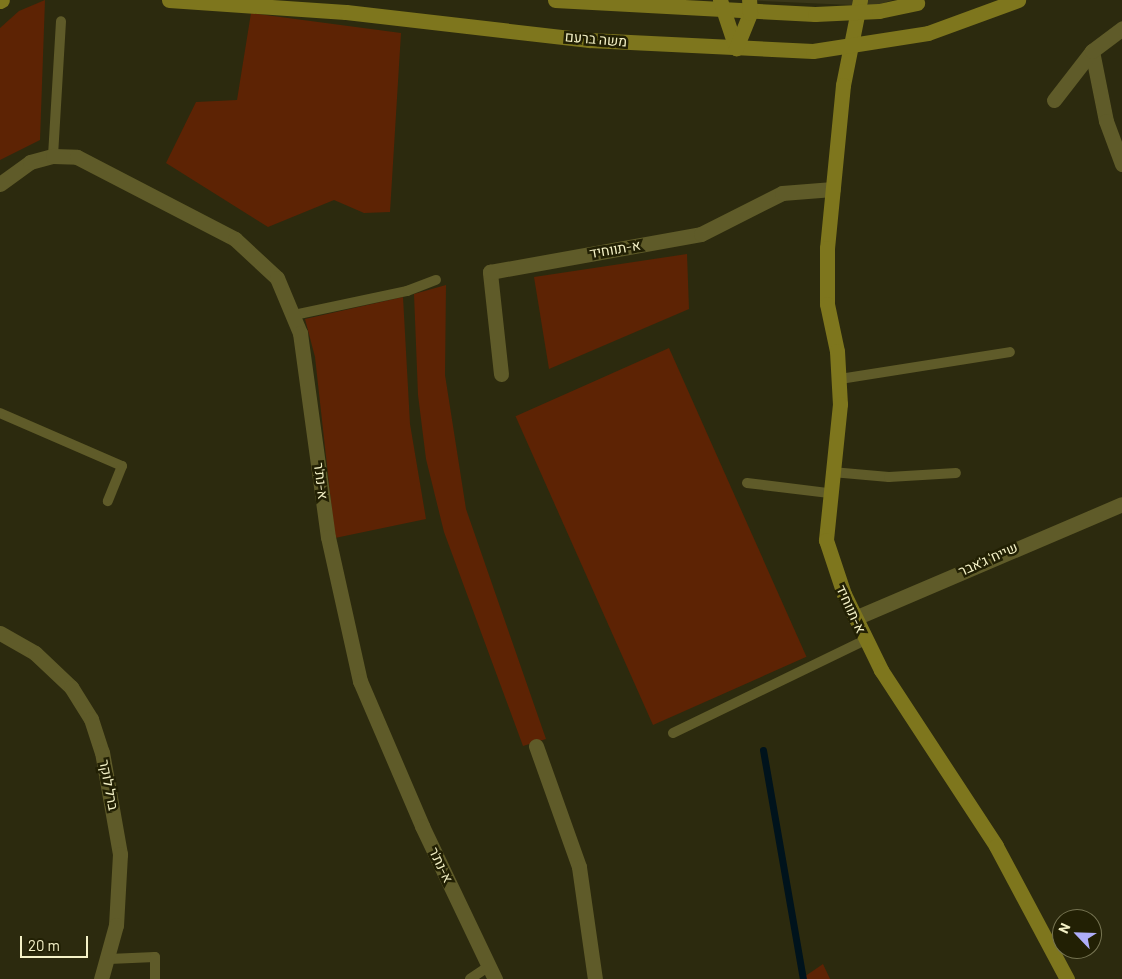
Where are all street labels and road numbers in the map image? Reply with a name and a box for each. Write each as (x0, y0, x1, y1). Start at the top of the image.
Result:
street label: משה ברעם (564, 28, 628, 50)
street label: א-תווחיד (588, 236, 642, 262)
street label: א-נת'ר (310, 462, 332, 500)
street label: שייח' ג'אבר (956, 538, 1020, 580)
street label: א-תווחיד (833, 582, 869, 636)
street label: ברל לוקר (96, 758, 122, 812)
street label: א-נת'ר (425, 845, 457, 885)

